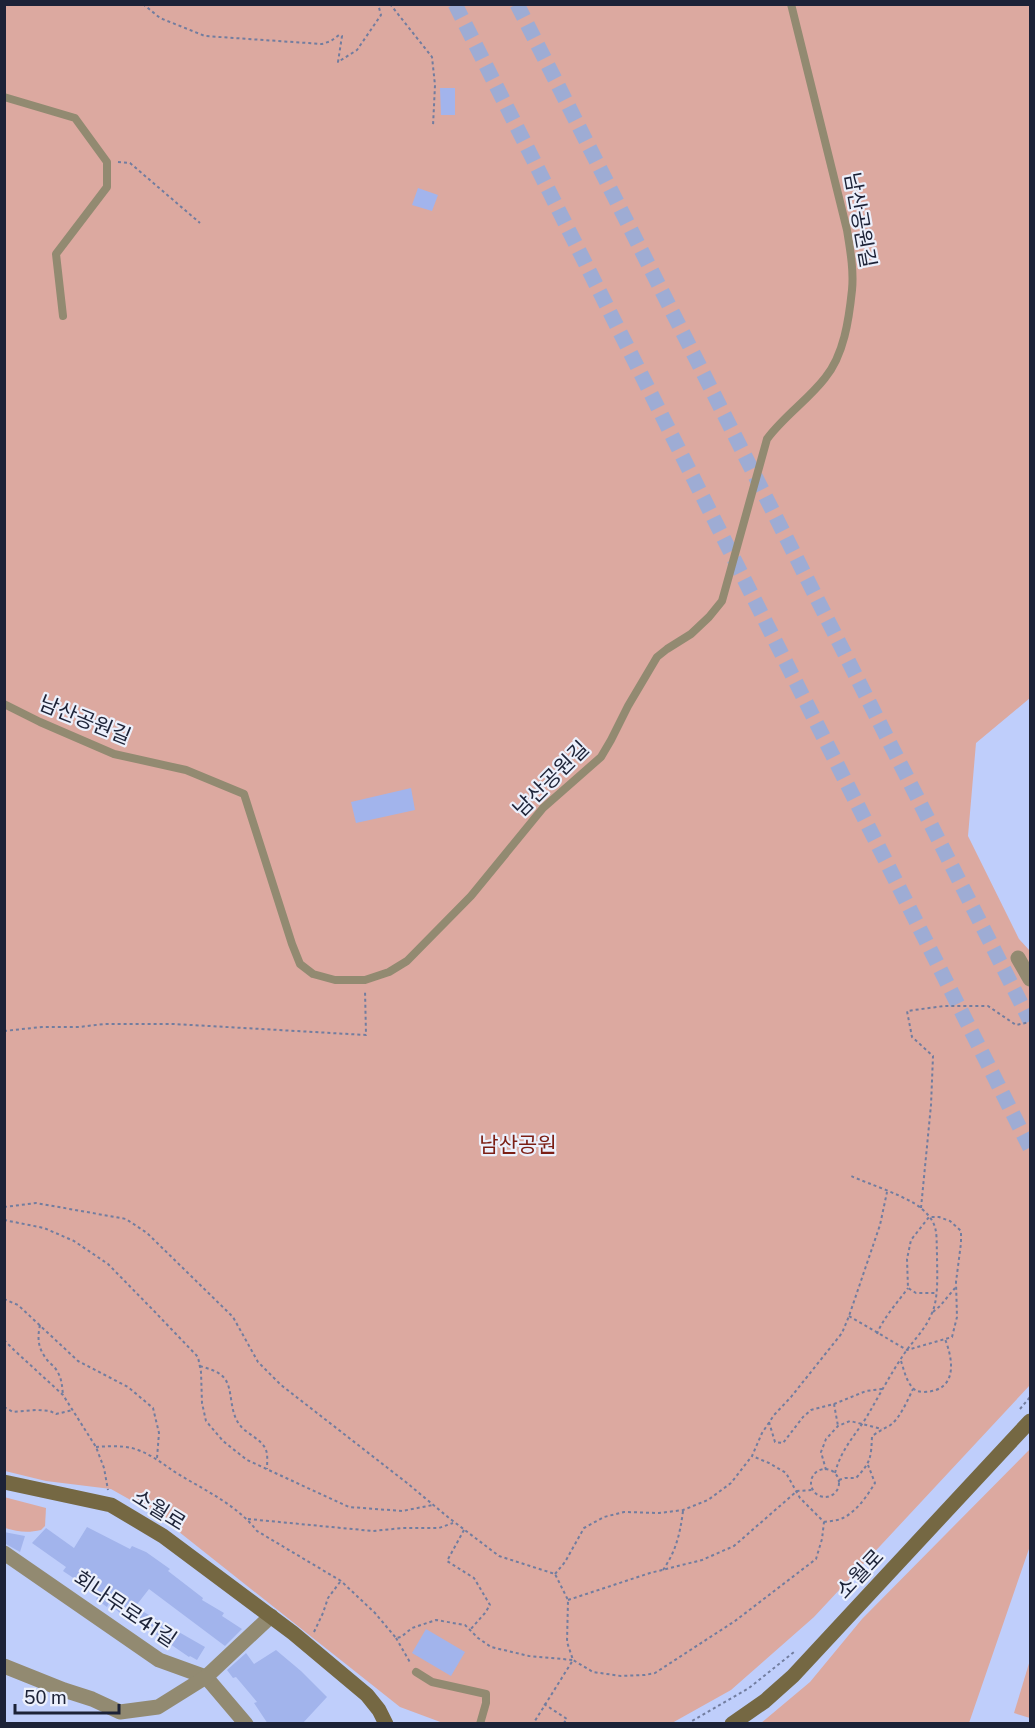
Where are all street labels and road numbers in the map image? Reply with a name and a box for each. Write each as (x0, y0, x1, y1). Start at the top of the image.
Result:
street label: 남산공원길 (840, 170, 881, 270)
street label: 남산공원길 (36, 690, 135, 749)
street label: 남산공원길 (508, 736, 594, 822)
street label: 소월로 (128, 1484, 190, 1536)
street label: 소월로 (831, 1544, 889, 1603)
street label: 회나무로41길 (69, 1565, 181, 1652)

